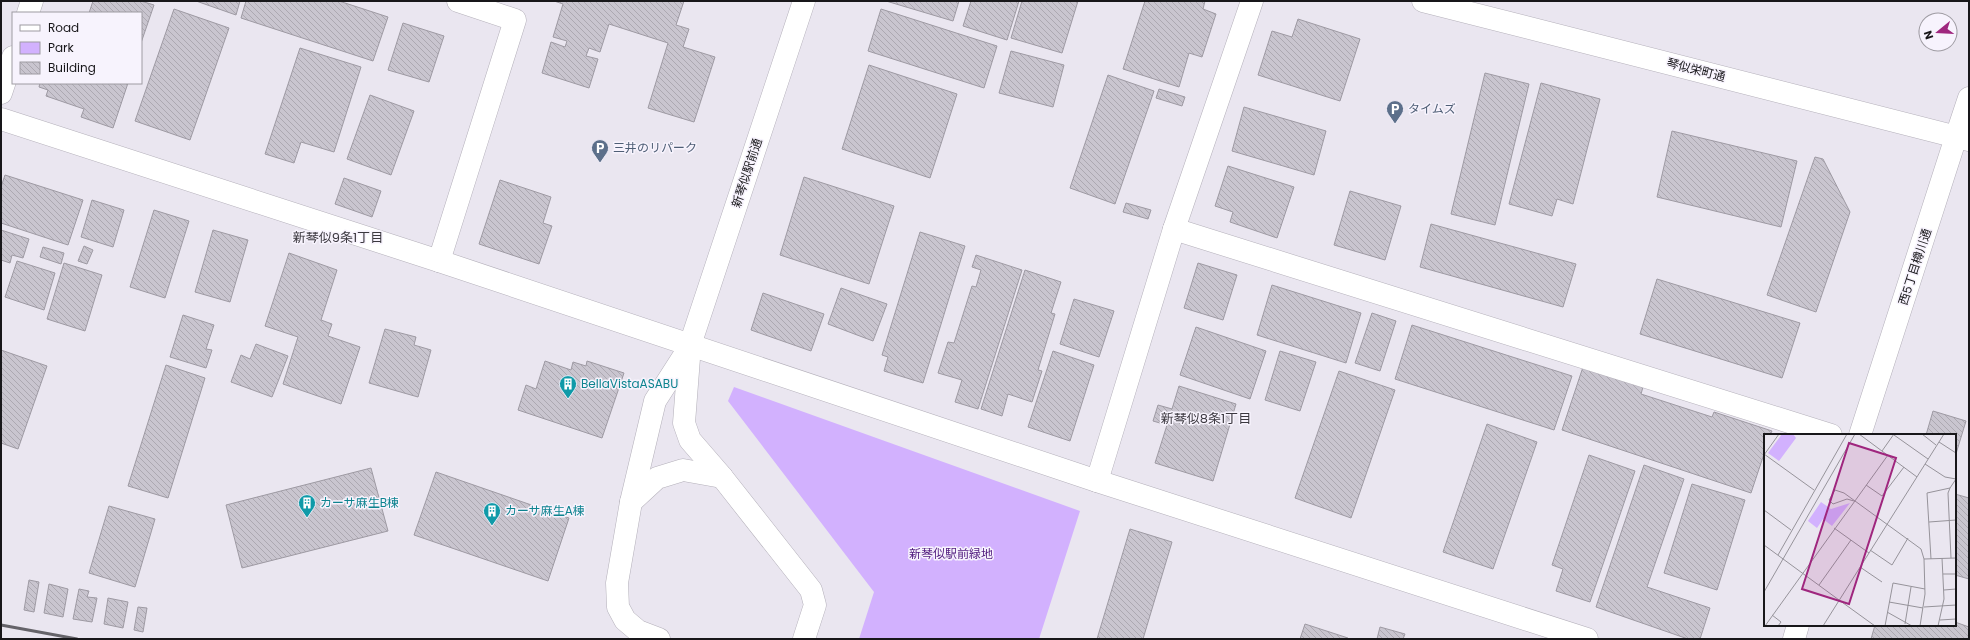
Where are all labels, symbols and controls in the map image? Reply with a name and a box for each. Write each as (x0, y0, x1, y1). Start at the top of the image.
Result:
legend (12, 12, 142, 84)
north arrow (1918, 12, 1958, 52)
text: Road (48, 19, 79, 36)
text: N (1920, 29, 1937, 42)
text: Park (48, 39, 75, 56)
street label: 琴似栄町通 (1665, 54, 1727, 85)
text: Building (48, 59, 96, 76)
parking icon: タイムズ (1385, 99, 1405, 124)
place label: タイムズ (1408, 100, 1456, 117)
street label: 新琴似駅前通 (727, 136, 766, 210)
parking icon: 三井のリパーク (590, 138, 610, 163)
place label: 三井のリパーク (613, 139, 697, 156)
street label: 西5丁目樽川通 (1894, 226, 1935, 307)
district label: 新琴似9条1丁目 (293, 228, 383, 247)
building icon: BellaVistaASABU (558, 374, 578, 399)
place label: BellaVistaASABU (581, 375, 678, 392)
district label: 新琴似8条1丁目 (1161, 409, 1251, 428)
inset map (1764, 434, 1956, 626)
building icon: カーサ麻生B棟 (297, 493, 317, 518)
place label: カーサ麻生B棟 (320, 494, 399, 511)
building icon: カーサ麻生A棟 (482, 501, 502, 526)
place label: カーサ麻生A棟 (505, 502, 585, 519)
park label: 新琴似駅前緑地 (909, 545, 993, 562)

